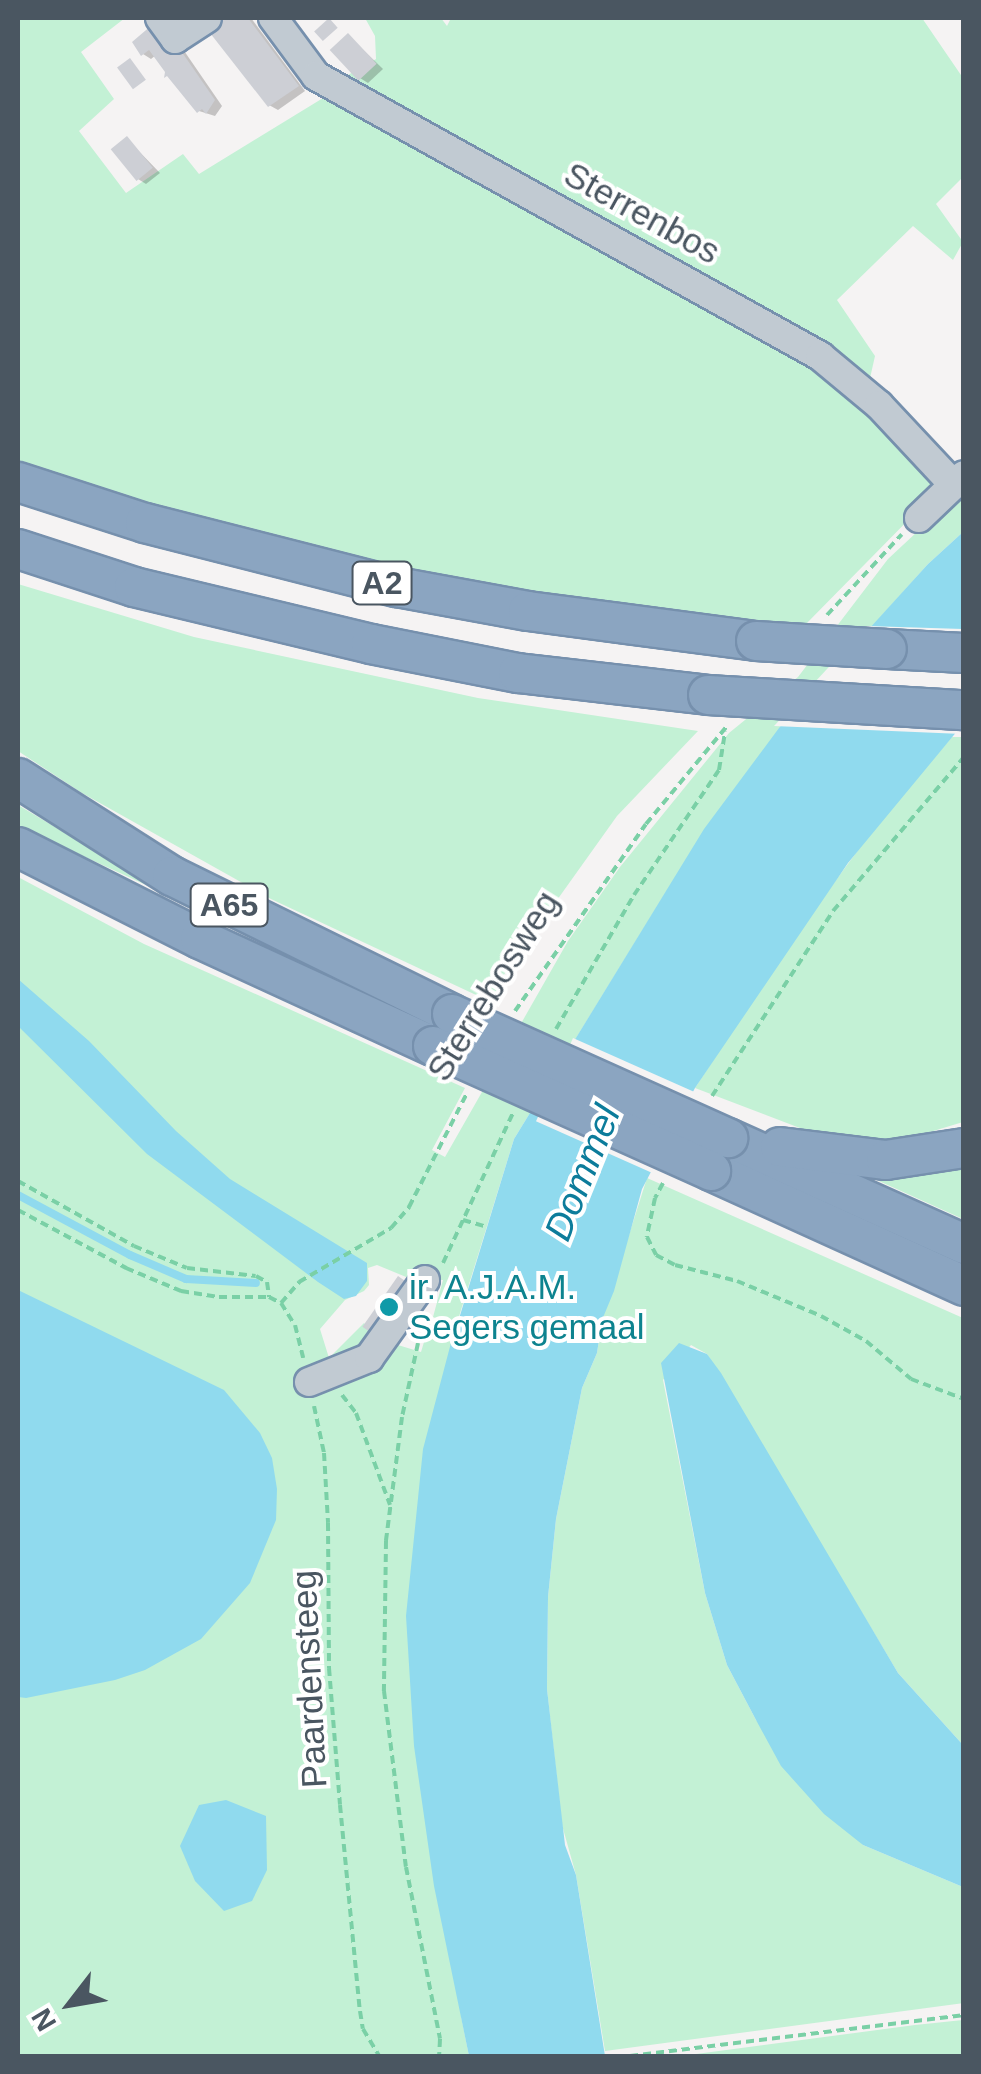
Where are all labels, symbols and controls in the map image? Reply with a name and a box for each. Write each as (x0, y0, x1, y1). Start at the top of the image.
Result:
street label: Sterrenbos (557, 153, 727, 273)
road number: A2 (350, 556, 414, 610)
road number: A65 (189, 878, 269, 932)
street label: Sterrebosweg (418, 883, 568, 1089)
water label: Dommel (535, 1099, 631, 1247)
place label: ir. A.J.A.M. Segers gemaal (409, 1266, 644, 1348)
marker: ir. A.J.A.M. Segers gemaal (378, 1296, 400, 1318)
street label: Paardensteeg (282, 1569, 336, 1789)
north arrow (20, 1954, 120, 2054)
text: N (25, 2003, 62, 2036)

